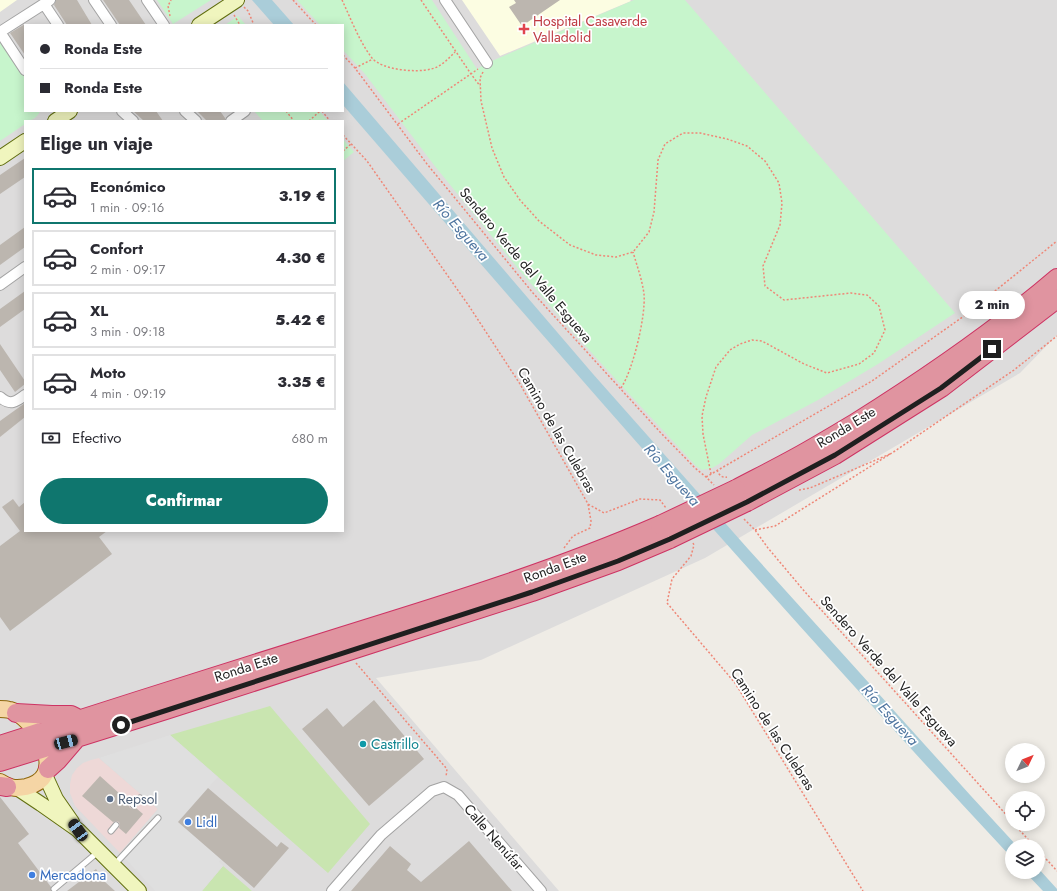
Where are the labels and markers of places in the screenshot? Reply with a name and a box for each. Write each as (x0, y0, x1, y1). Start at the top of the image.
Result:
place label: Hospital Casaverde Valladolid (533, 11, 647, 47)
marker: Hospital Casaverde Valladolid (518, 23, 530, 35)
place label: Castrillo (371, 734, 419, 754)
marker: Castrillo (358, 739, 368, 749)
place label: Repsol (118, 789, 158, 809)
marker: Repsol (105, 794, 115, 804)
place label: Lidl (196, 812, 217, 832)
marker: Lidl (183, 817, 193, 827)
place label: Mercadona (40, 865, 106, 885)
marker: Mercadona (27, 870, 37, 880)

